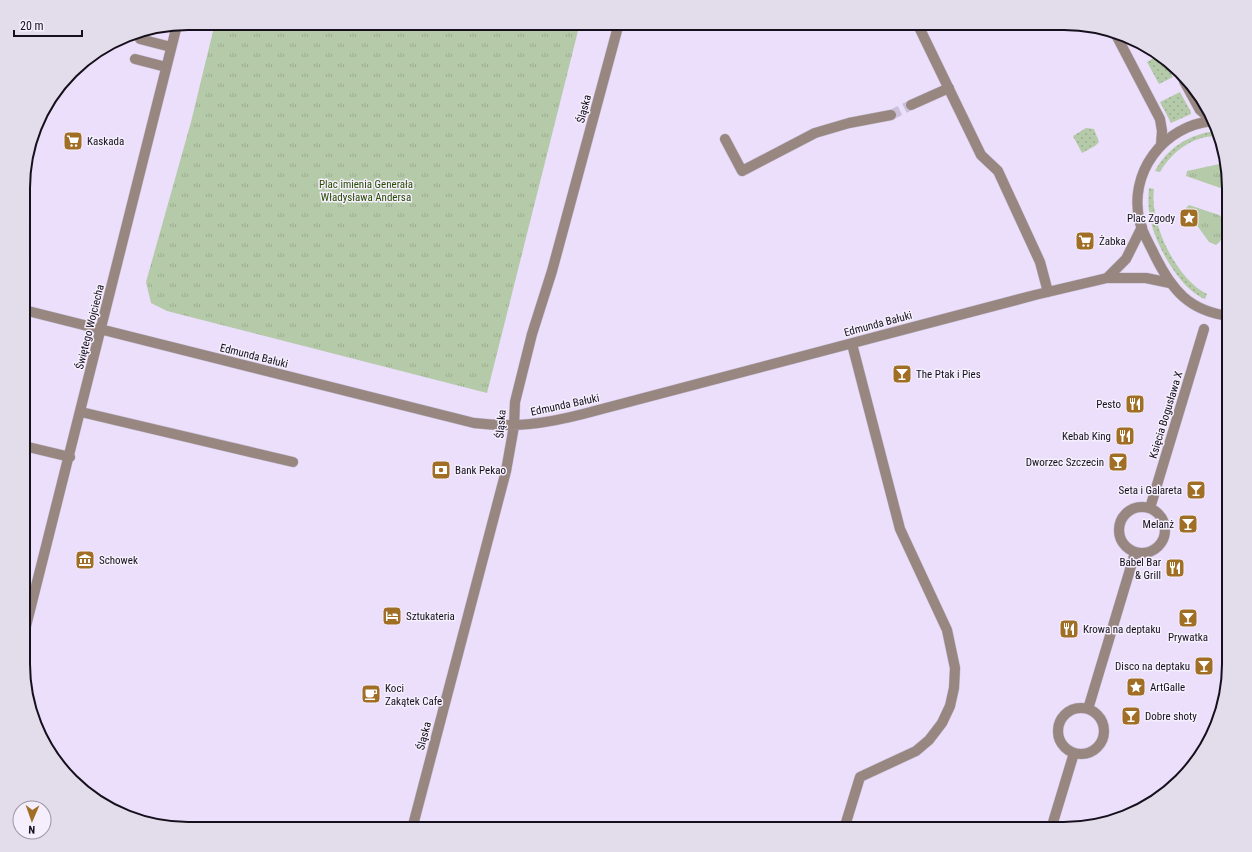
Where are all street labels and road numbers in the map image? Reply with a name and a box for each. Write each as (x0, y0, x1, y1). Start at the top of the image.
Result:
street label: Śląska (574, 93, 594, 125)
street label: Świętego Wojciecha (73, 283, 107, 371)
street label: Edmunda Bałuki (843, 309, 913, 339)
street label: Edmunda Bałuki (219, 341, 289, 371)
street label: Księcia Bogusława X (1147, 370, 1185, 460)
street label: Edmunda Bałuki (529, 391, 601, 419)
street label: Śląska (493, 409, 509, 439)
street label: Śląska (414, 720, 434, 752)

